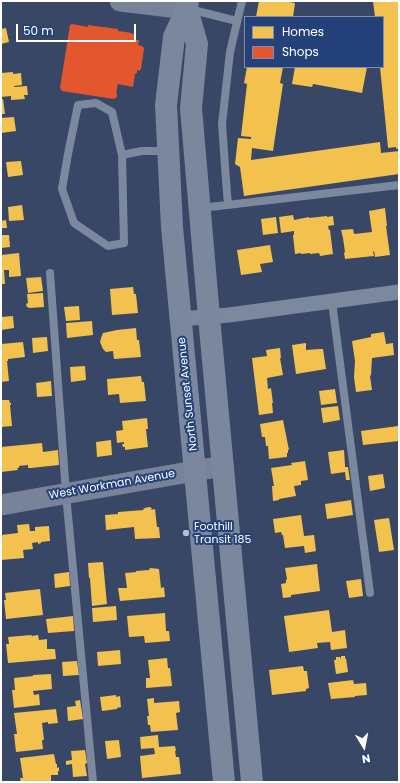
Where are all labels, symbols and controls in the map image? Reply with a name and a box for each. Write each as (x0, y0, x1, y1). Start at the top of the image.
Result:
scale bar (18, 16, 138, 42)
legend (244, 16, 384, 68)
text: 50 m (23, 22, 54, 39)
text: Homes (282, 23, 324, 40)
text: Shops (282, 43, 319, 60)
street label: North Sunset Avenue (175, 337, 201, 451)
street label: West Workman Avenue (48, 467, 176, 503)
place label: Foothill Transit 185 (194, 520, 251, 546)
marker: Foothill Transit 185 (181, 528, 191, 538)
north arrow (344, 727, 384, 767)
text: N (361, 750, 372, 767)

